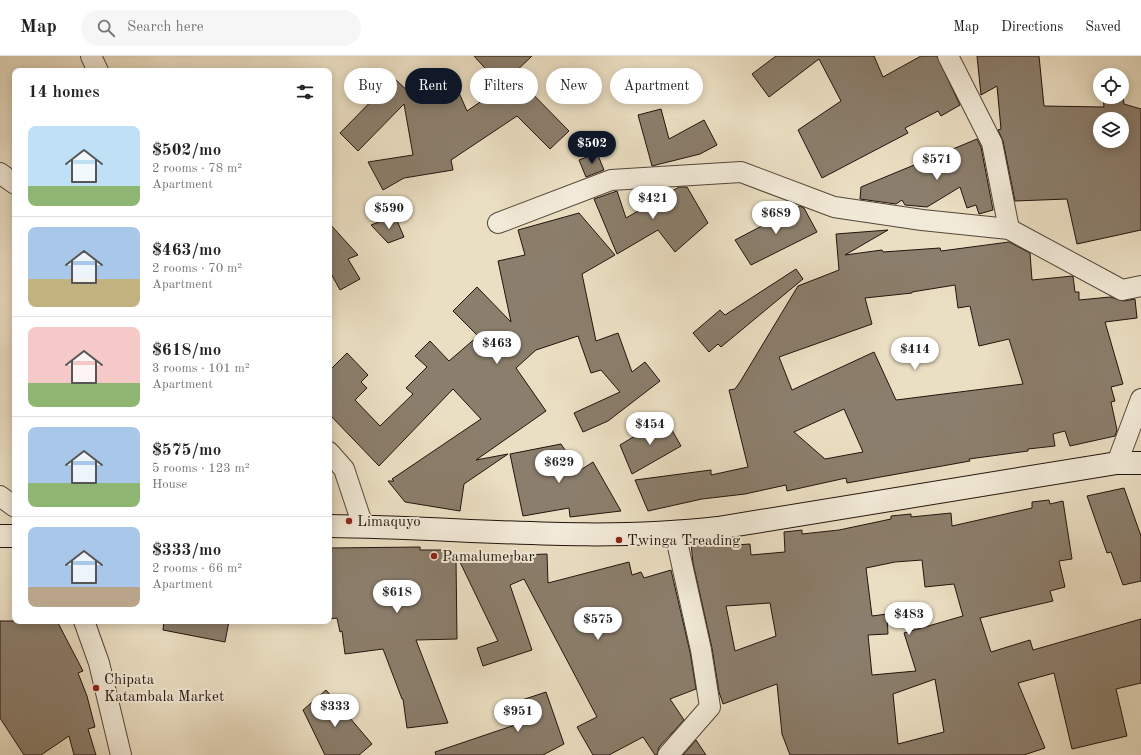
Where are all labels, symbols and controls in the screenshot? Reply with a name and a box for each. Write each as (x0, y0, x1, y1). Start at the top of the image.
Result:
search box (81, 10, 361, 46)
icon: search (95, 17, 117, 39)
text: Map (20, 18, 57, 37)
text: Search here (127, 20, 204, 35)
text: Map (953, 20, 979, 34)
text: Directions (1001, 20, 1063, 34)
text: Saved (1085, 20, 1121, 34)
chip: Buy (344, 68, 397, 104)
chip: Rent (405, 68, 462, 104)
chip: Filters (470, 68, 538, 104)
chip: New (546, 68, 602, 104)
chip: Apartment (610, 68, 703, 104)
map controls (1093, 68, 1129, 148)
button: locate (1093, 68, 1129, 104)
icon: filters (294, 81, 316, 103)
text: 14 homes (28, 84, 100, 101)
button: layers (1093, 112, 1129, 148)
pin: $502 (568, 131, 616, 165)
text: $502 (577, 137, 607, 150)
icon: home (60, 142, 108, 190)
text: $502/mo (152, 142, 221, 159)
pin: $571 (913, 147, 961, 181)
text: $571 (922, 153, 952, 166)
text: 2 rooms · 78 m² (152, 162, 242, 175)
text: Apartment (152, 178, 213, 191)
pin: $421 (629, 186, 677, 220)
text: $421 (638, 192, 668, 205)
pin: $590 (365, 196, 413, 230)
pin: $689 (752, 201, 800, 235)
text: $590 (374, 202, 404, 215)
text: $689 (761, 207, 791, 220)
text: $463/mo (152, 242, 221, 259)
icon: home (60, 243, 108, 291)
text: 2 rooms · 70 m² (152, 262, 242, 275)
text: Apartment (152, 278, 213, 291)
pin: $463 (473, 331, 521, 365)
text: $463 (482, 337, 512, 350)
pin: $414 (891, 337, 939, 371)
text: $618/mo (152, 342, 221, 359)
icon: home (60, 343, 108, 391)
text: $414 (900, 343, 930, 356)
text: 3 rooms · 101 m² (152, 362, 250, 375)
text: Apartment (152, 378, 213, 391)
pin: $454 (626, 412, 674, 446)
text: $454 (635, 418, 665, 431)
text: $575/mo (152, 442, 221, 459)
icon: home (60, 443, 108, 491)
pin: $629 (535, 450, 583, 484)
text: $629 (544, 456, 574, 469)
text: 5 rooms · 123 m² (152, 462, 250, 475)
text: House (152, 478, 187, 491)
place label: Limaquyo (357, 515, 421, 530)
marker: Limaquyo (344, 516, 354, 526)
place label: Twinga Treading (627, 534, 740, 549)
marker: Twinga Treading (614, 535, 624, 545)
text: $333/mo (152, 542, 221, 559)
icon: home (60, 543, 108, 591)
place label: Pamalume bar (442, 550, 535, 565)
marker: Pamalume bar (429, 551, 439, 561)
text: 2 rooms · 66 m² (152, 562, 242, 575)
text: Apartment (152, 578, 213, 591)
pin: $618 (373, 580, 421, 614)
text: $618 (382, 586, 412, 599)
pin: $483 (885, 602, 933, 636)
pin: $575 (574, 607, 622, 641)
text: $483 (894, 608, 924, 621)
text: $575 (583, 613, 613, 626)
place label: Chipata Katambala Market (104, 673, 224, 705)
marker: Chipata Katambala Market (91, 683, 101, 693)
pin: $333 (311, 694, 359, 728)
pin: $951 (494, 699, 542, 733)
text: $333 (320, 700, 350, 713)
text: $951 (503, 705, 533, 718)

